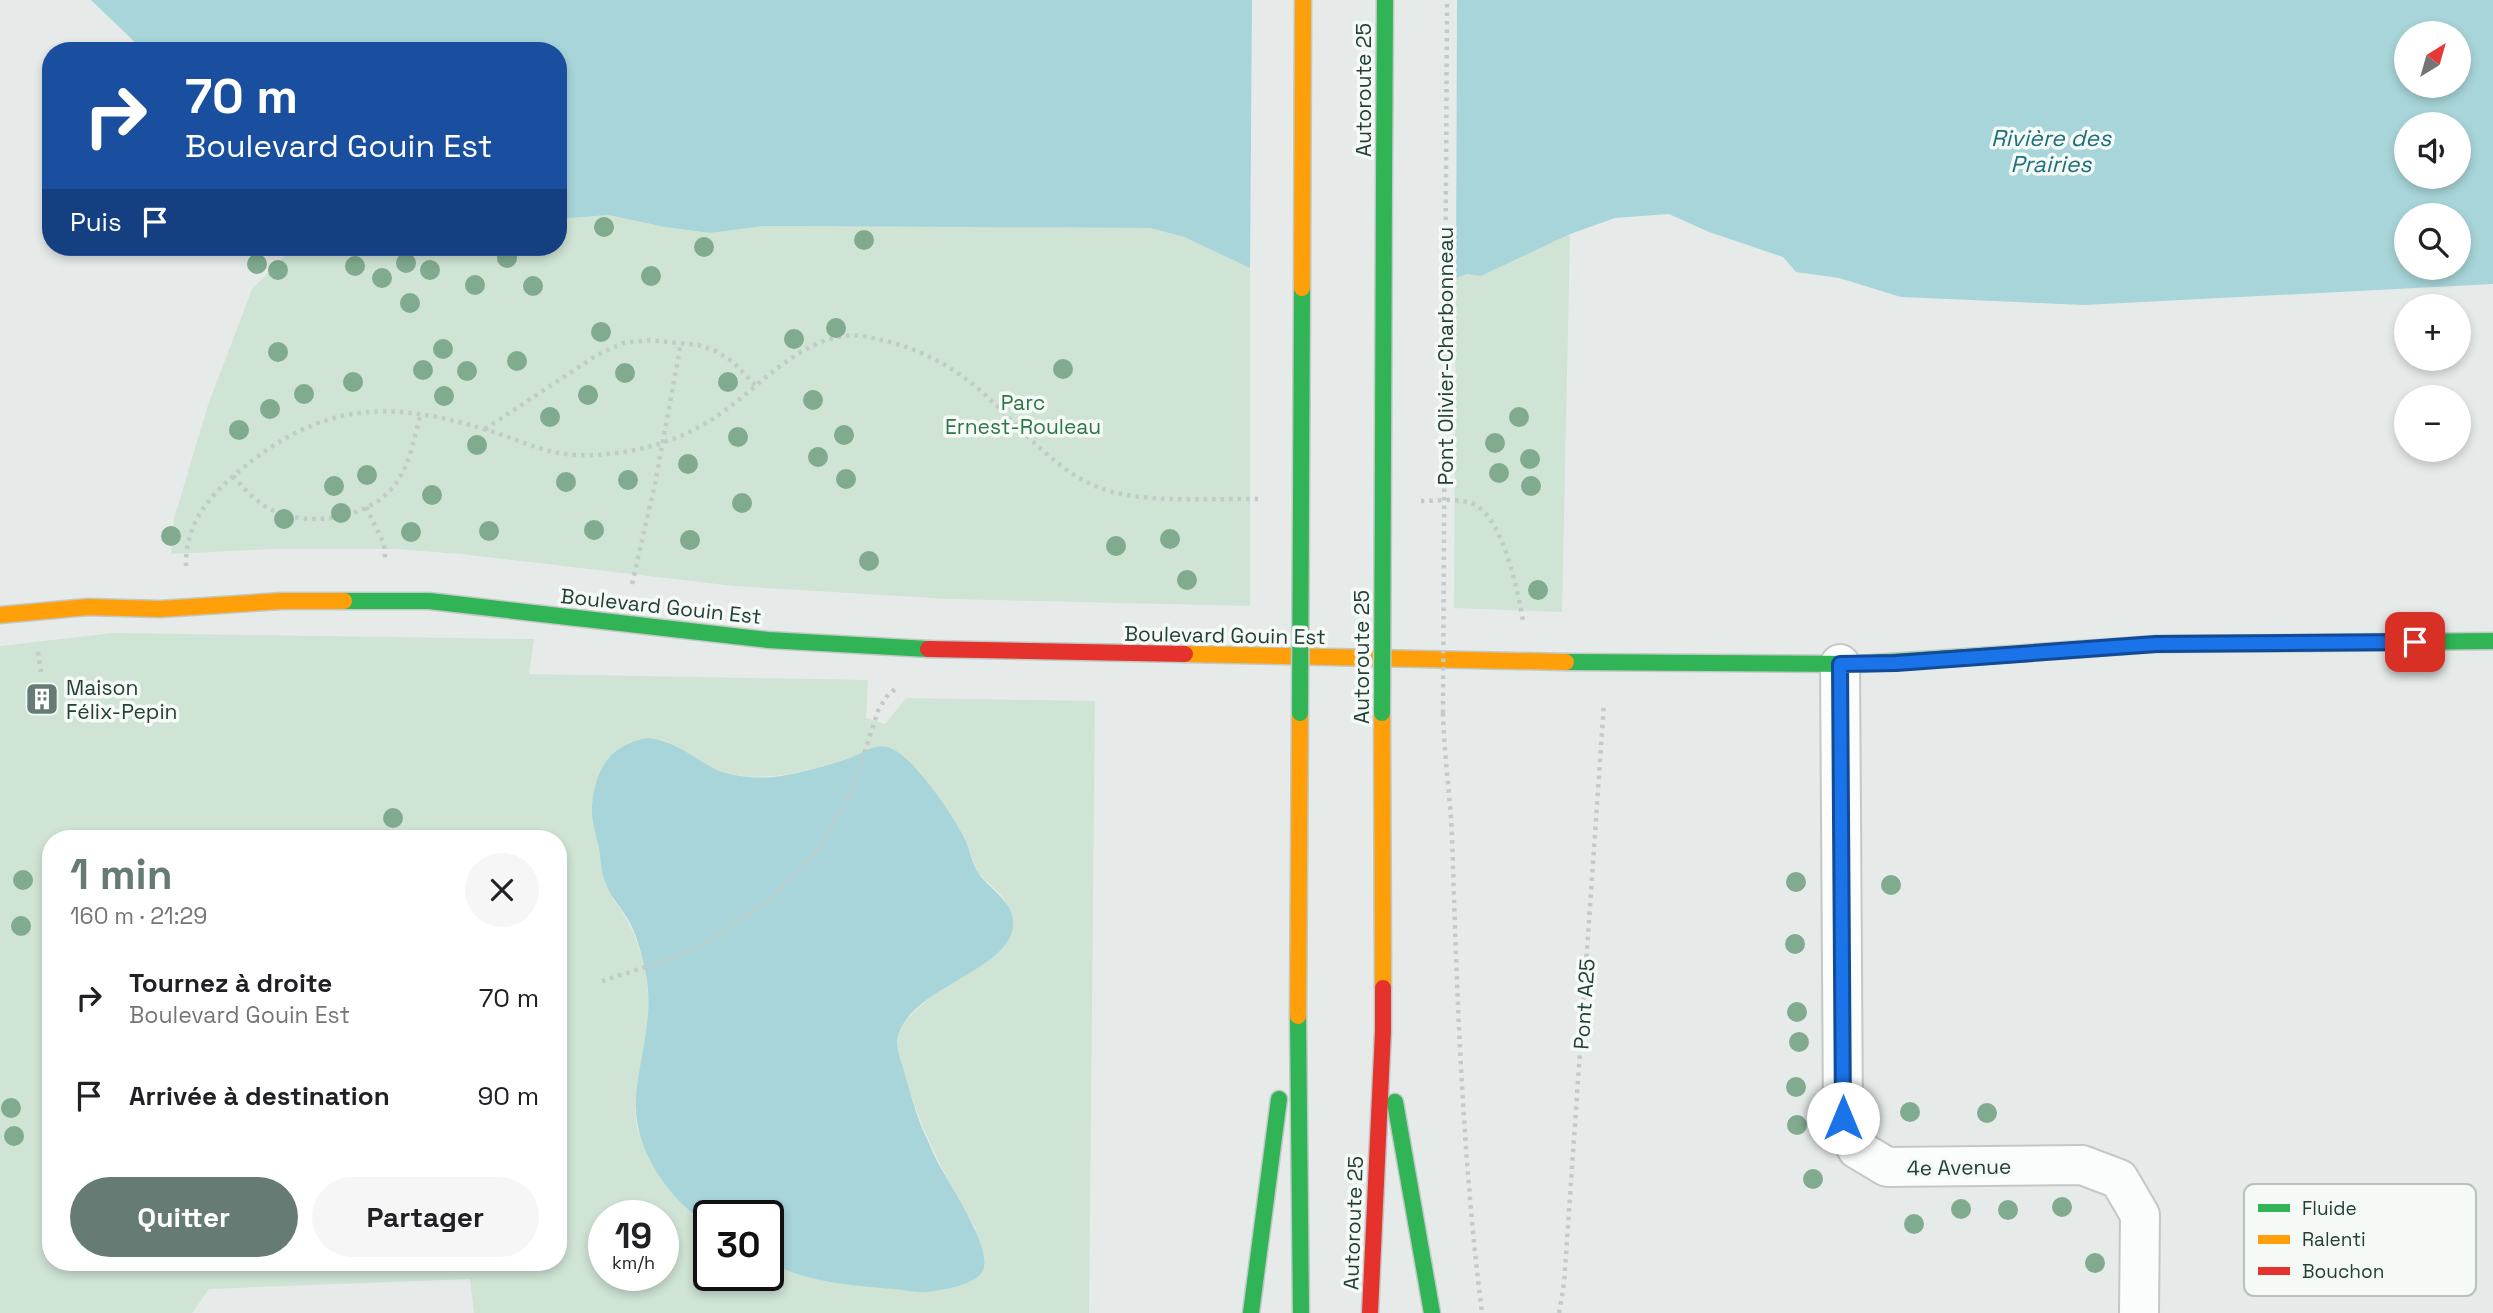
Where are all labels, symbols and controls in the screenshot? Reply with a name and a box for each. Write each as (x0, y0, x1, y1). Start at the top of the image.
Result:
north arrow (2394, 21, 2471, 98)
map controls (2394, 21, 2471, 462)
street label: Autoroute 25 (1350, 23, 1377, 157)
text: 70 m (185, 65, 298, 127)
icon: right (70, 70, 161, 161)
button: sound (2394, 112, 2471, 189)
water label: Rivière des Prairies (1991, 123, 2112, 179)
text: Boulevard Gouin Est (185, 126, 493, 166)
icon: arrive (136, 203, 174, 241)
button: search (2394, 203, 2471, 280)
text: Puis (70, 205, 122, 239)
street label: Pont Olivier-Charbonneau (1432, 227, 1459, 485)
button: + (2394, 294, 2471, 371)
button: − (2394, 385, 2471, 462)
park label: Parc Ernest-Rouleau (945, 389, 1101, 440)
street label: Boulevard Gouin Est (559, 582, 763, 630)
street label: Autoroute 25 (1348, 590, 1375, 724)
pin (2385, 612, 2445, 672)
street label: Boulevard Gouin Est (1124, 620, 1326, 650)
icon: arrive (2396, 623, 2434, 661)
place label: Maison Félix-Pepin (66, 674, 177, 725)
building icon: Maison Félix-Pepin (23, 680, 61, 718)
text: 1 min (70, 848, 173, 901)
button: close (465, 853, 539, 927)
text: 160 m · 21:29 (70, 901, 207, 931)
street label: Pont A25 (1567, 958, 1601, 1050)
text: Tournez à droite (129, 966, 332, 1000)
icon: right (70, 979, 108, 1017)
text: 70 m (479, 981, 539, 1015)
text: Boulevard Gouin Est (129, 1000, 350, 1030)
icon: arrive (70, 1077, 108, 1115)
text: Arrivée à destination (129, 1079, 390, 1113)
text: 90 m (477, 1079, 539, 1113)
position arrow (1806, 1081, 1880, 1155)
street label: 4e Avenue (1906, 1153, 2012, 1181)
street label: Autoroute 25 (1337, 1156, 1369, 1290)
button: Quitter (70, 1177, 298, 1257)
button: Partager (312, 1177, 539, 1257)
legend (2244, 1184, 2476, 1296)
text: Fluide (2302, 1196, 2357, 1221)
speed limit sign: 30 (693, 1200, 784, 1291)
text: 19 (615, 1214, 652, 1258)
text: Ralenti (2302, 1227, 2366, 1252)
text: km/h (612, 1251, 655, 1274)
text: Bouchon (2302, 1259, 2384, 1284)

